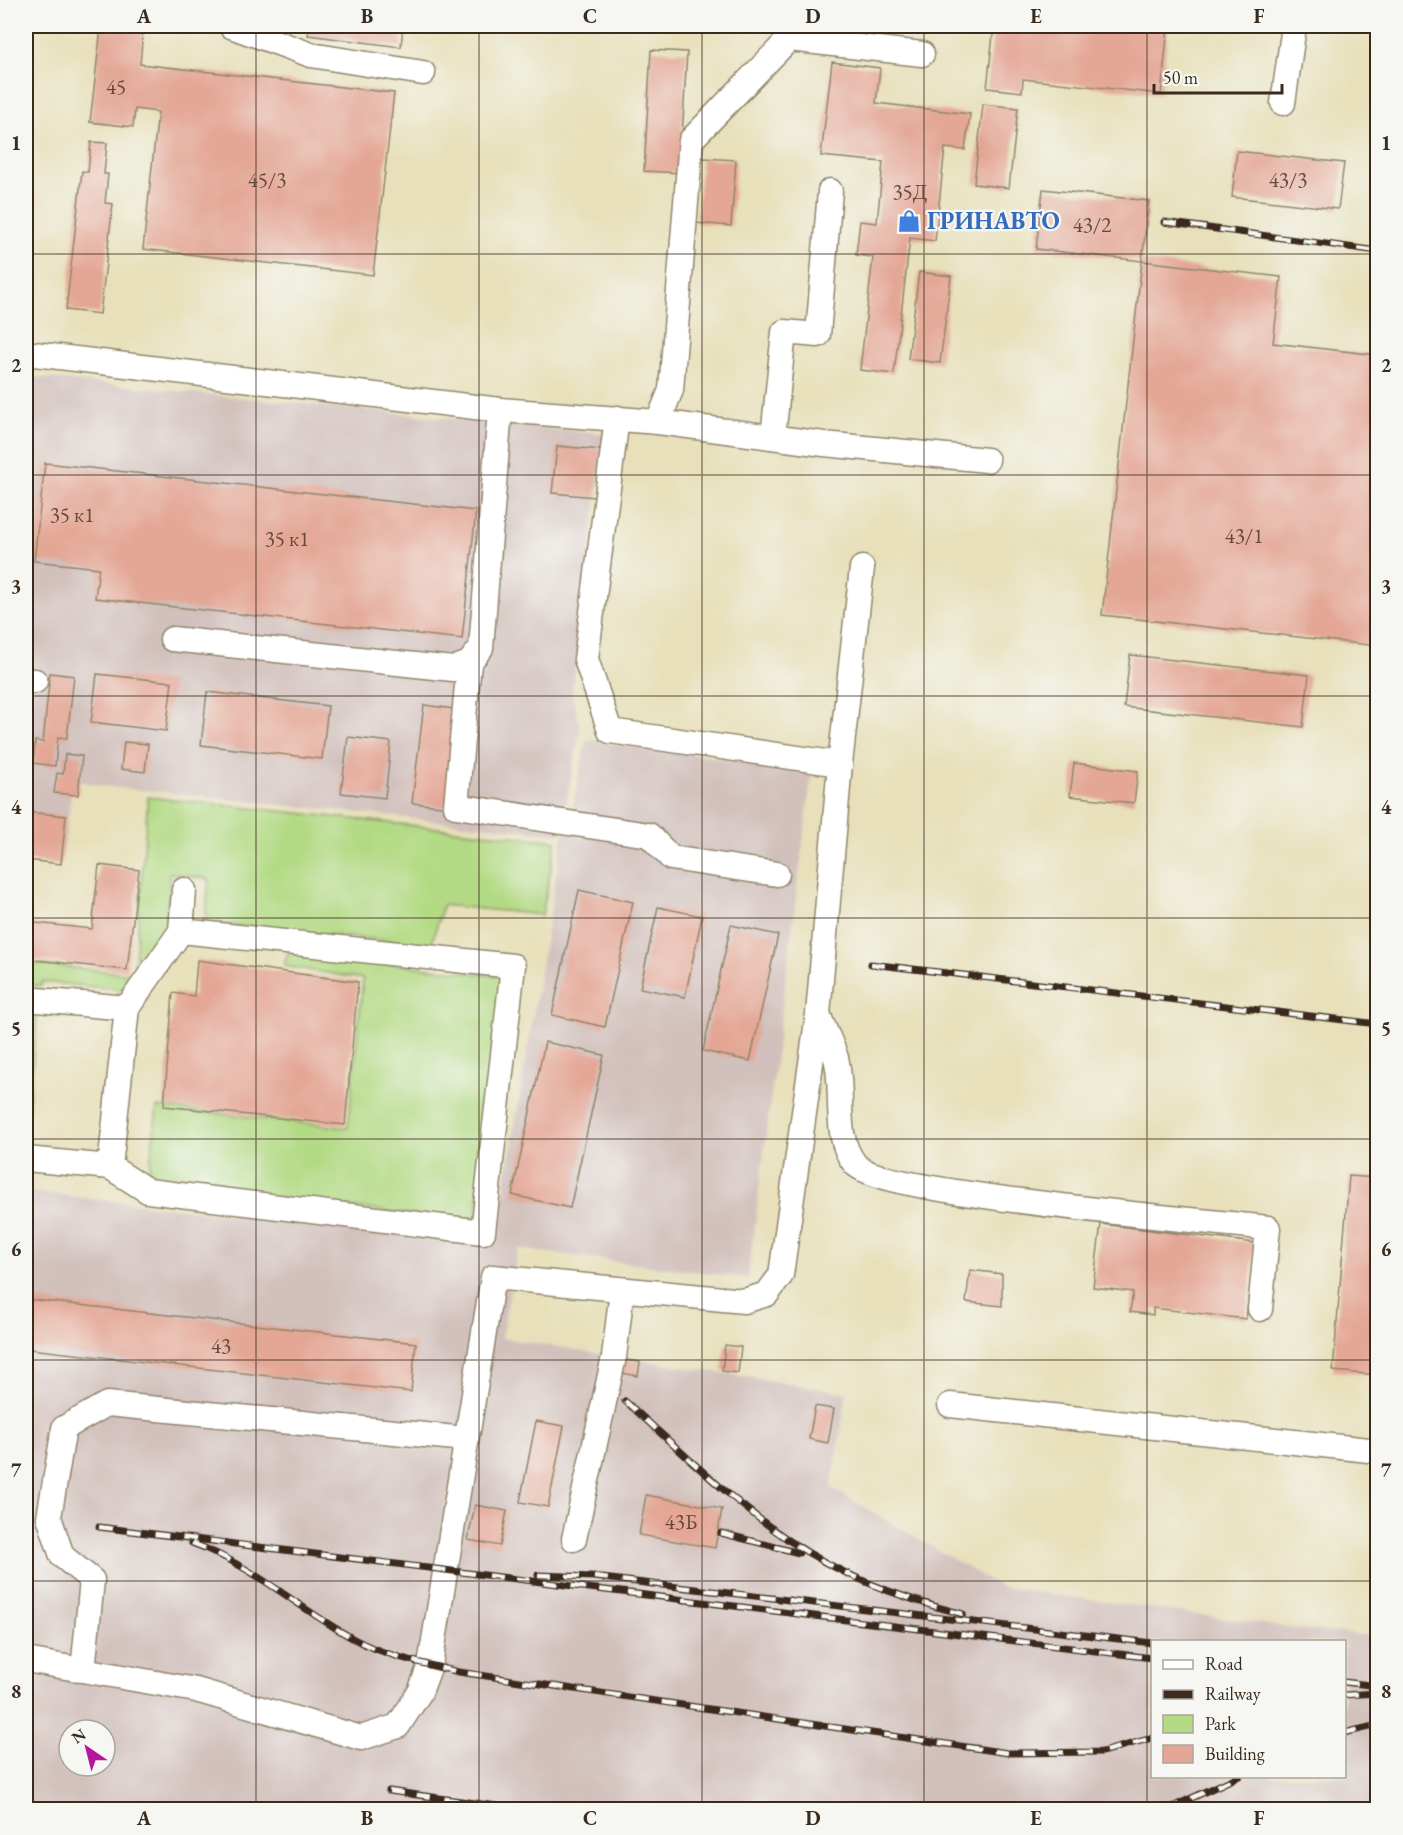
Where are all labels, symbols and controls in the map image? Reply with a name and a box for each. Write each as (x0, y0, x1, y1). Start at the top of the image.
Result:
text: A (136, 3, 152, 29)
text: B (361, 3, 373, 29)
text: C (583, 3, 597, 29)
text: D (805, 3, 821, 29)
text: E (1030, 3, 1042, 29)
text: F (1254, 3, 1265, 29)
scale bar (1154, 57, 1282, 95)
text: 50 m (1163, 66, 1198, 89)
house number: 45 (106, 73, 126, 100)
text: 1 (11, 130, 21, 156)
text: 1 (1381, 130, 1391, 156)
house number: 45/3 (248, 166, 286, 193)
house number: 43/3 (1269, 166, 1307, 193)
house number: 35Д (893, 178, 927, 205)
place label: ГРИНАВТО (927, 205, 1060, 236)
shop icon: ГРИНАВТО (896, 208, 922, 234)
house number: 43/2 (1073, 211, 1111, 238)
text: 2 (11, 352, 22, 378)
text: 2 (1381, 352, 1392, 378)
house number: 35 к1 (50, 501, 94, 528)
house number: 43/1 (1225, 522, 1263, 549)
house number: 35 к1 (265, 525, 309, 552)
text: 3 (11, 573, 21, 599)
text: 3 (1381, 573, 1391, 599)
text: 4 (11, 794, 22, 820)
text: 4 (1381, 794, 1392, 820)
text: 5 (11, 1015, 21, 1041)
text: 5 (1381, 1015, 1391, 1041)
text: 6 (11, 1236, 22, 1262)
text: 6 (1381, 1236, 1392, 1262)
house number: 43 (211, 1332, 231, 1359)
text: 7 (11, 1457, 22, 1483)
text: 7 (1381, 1457, 1392, 1483)
house number: 43Б (665, 1508, 697, 1535)
legend (1151, 1640, 1346, 1778)
text: Road (1205, 1652, 1244, 1675)
text: 8 (11, 1678, 21, 1704)
text: 8 (1381, 1678, 1391, 1704)
text: Railway (1205, 1682, 1261, 1705)
text: Park (1205, 1712, 1236, 1735)
north arrow (57, 1718, 117, 1778)
text: N (67, 1724, 90, 1748)
text: Building (1205, 1742, 1265, 1765)
text: A (136, 1805, 152, 1831)
text: B (361, 1805, 373, 1831)
text: C (583, 1805, 597, 1831)
text: D (805, 1805, 821, 1831)
text: E (1030, 1805, 1042, 1831)
text: F (1254, 1805, 1265, 1831)

